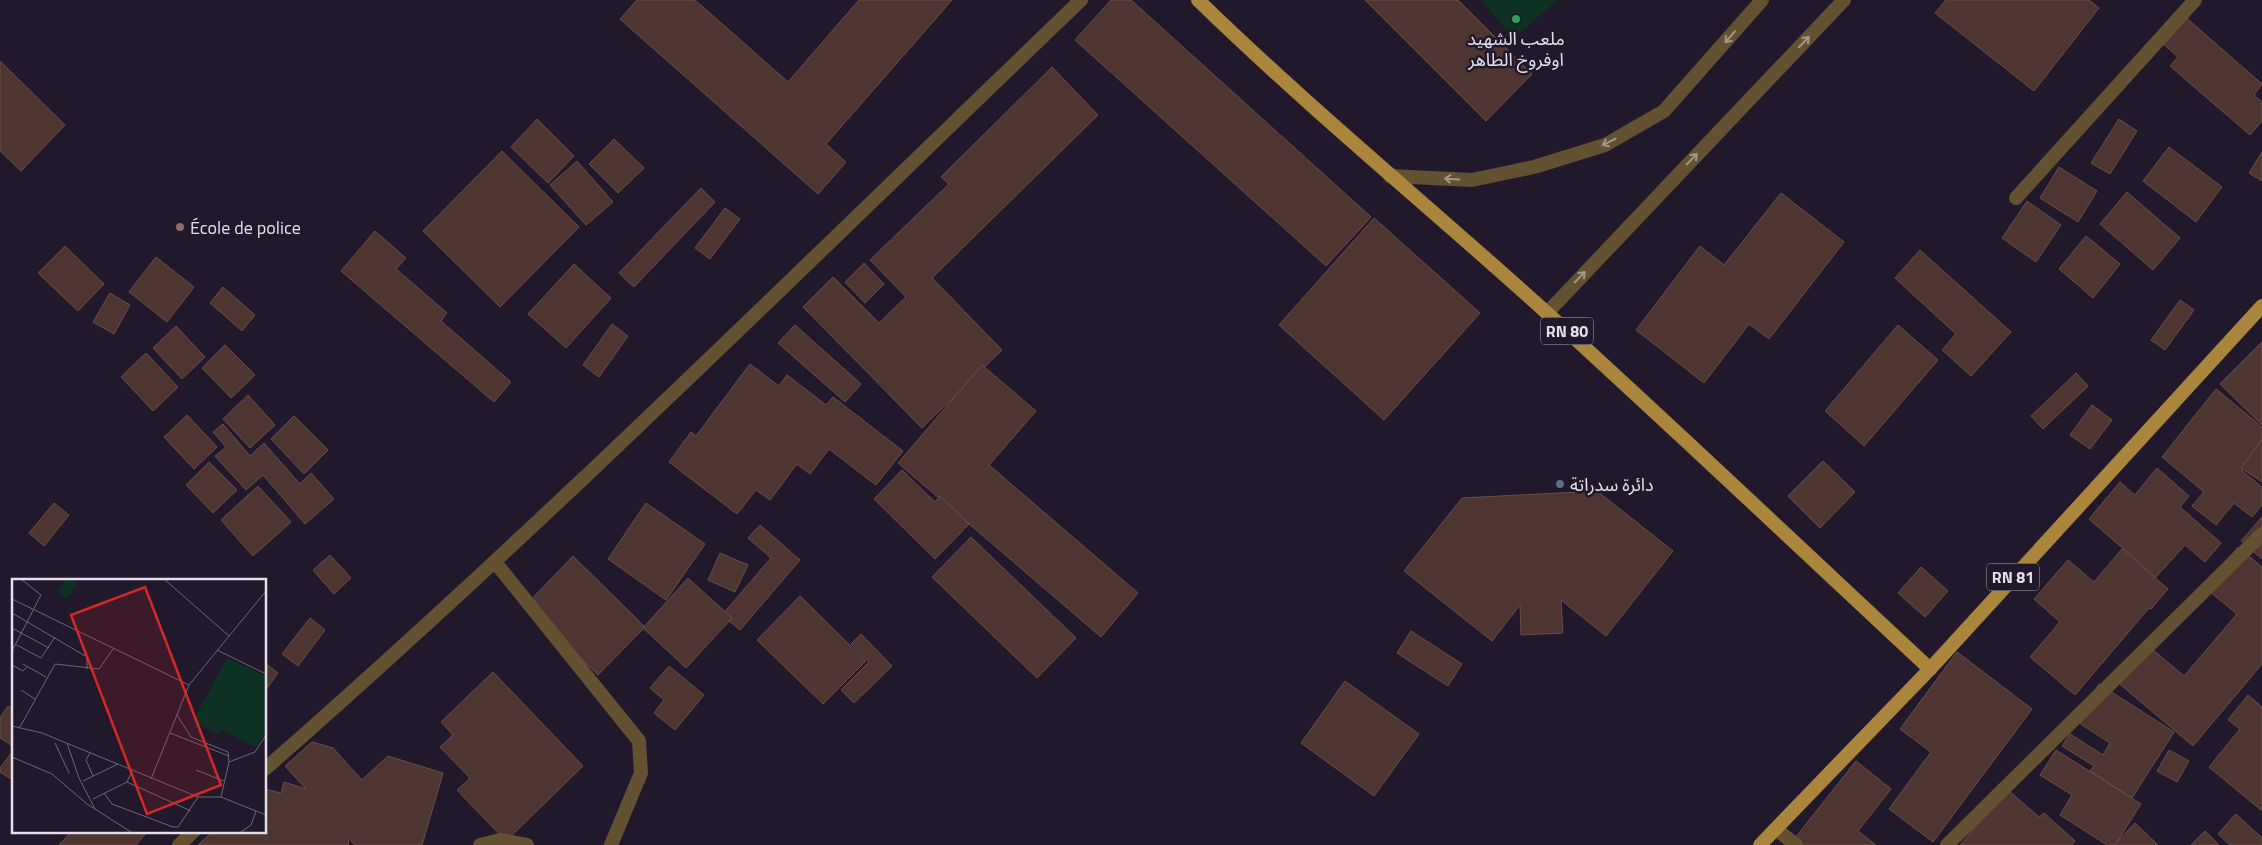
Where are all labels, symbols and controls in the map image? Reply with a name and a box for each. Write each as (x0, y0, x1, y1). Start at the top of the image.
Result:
marker: ملعب الشهيد اوفروخ الطاهر (1510, 13, 1522, 25)
place label: ملعب الشهيد اوفروخ الطاهر (1467, 25, 1565, 73)
one-way arrow (1724, 30, 1736, 43)
one-way arrow (1798, 35, 1810, 48)
one-way arrow (1602, 137, 1617, 147)
one-way arrow (1686, 153, 1698, 166)
one-way arrow (1445, 174, 1461, 183)
place label: École de police (190, 214, 301, 241)
marker: École de police (174, 221, 186, 233)
one-way arrow (1574, 271, 1586, 284)
road number: RN 80 (1541, 318, 1593, 344)
place label: دائرة سدراتة (1570, 471, 1654, 498)
marker: دائرة سدراتة (1554, 478, 1566, 490)
road number: RN 81 (1987, 564, 2039, 590)
inset map (12, 579, 266, 832)

